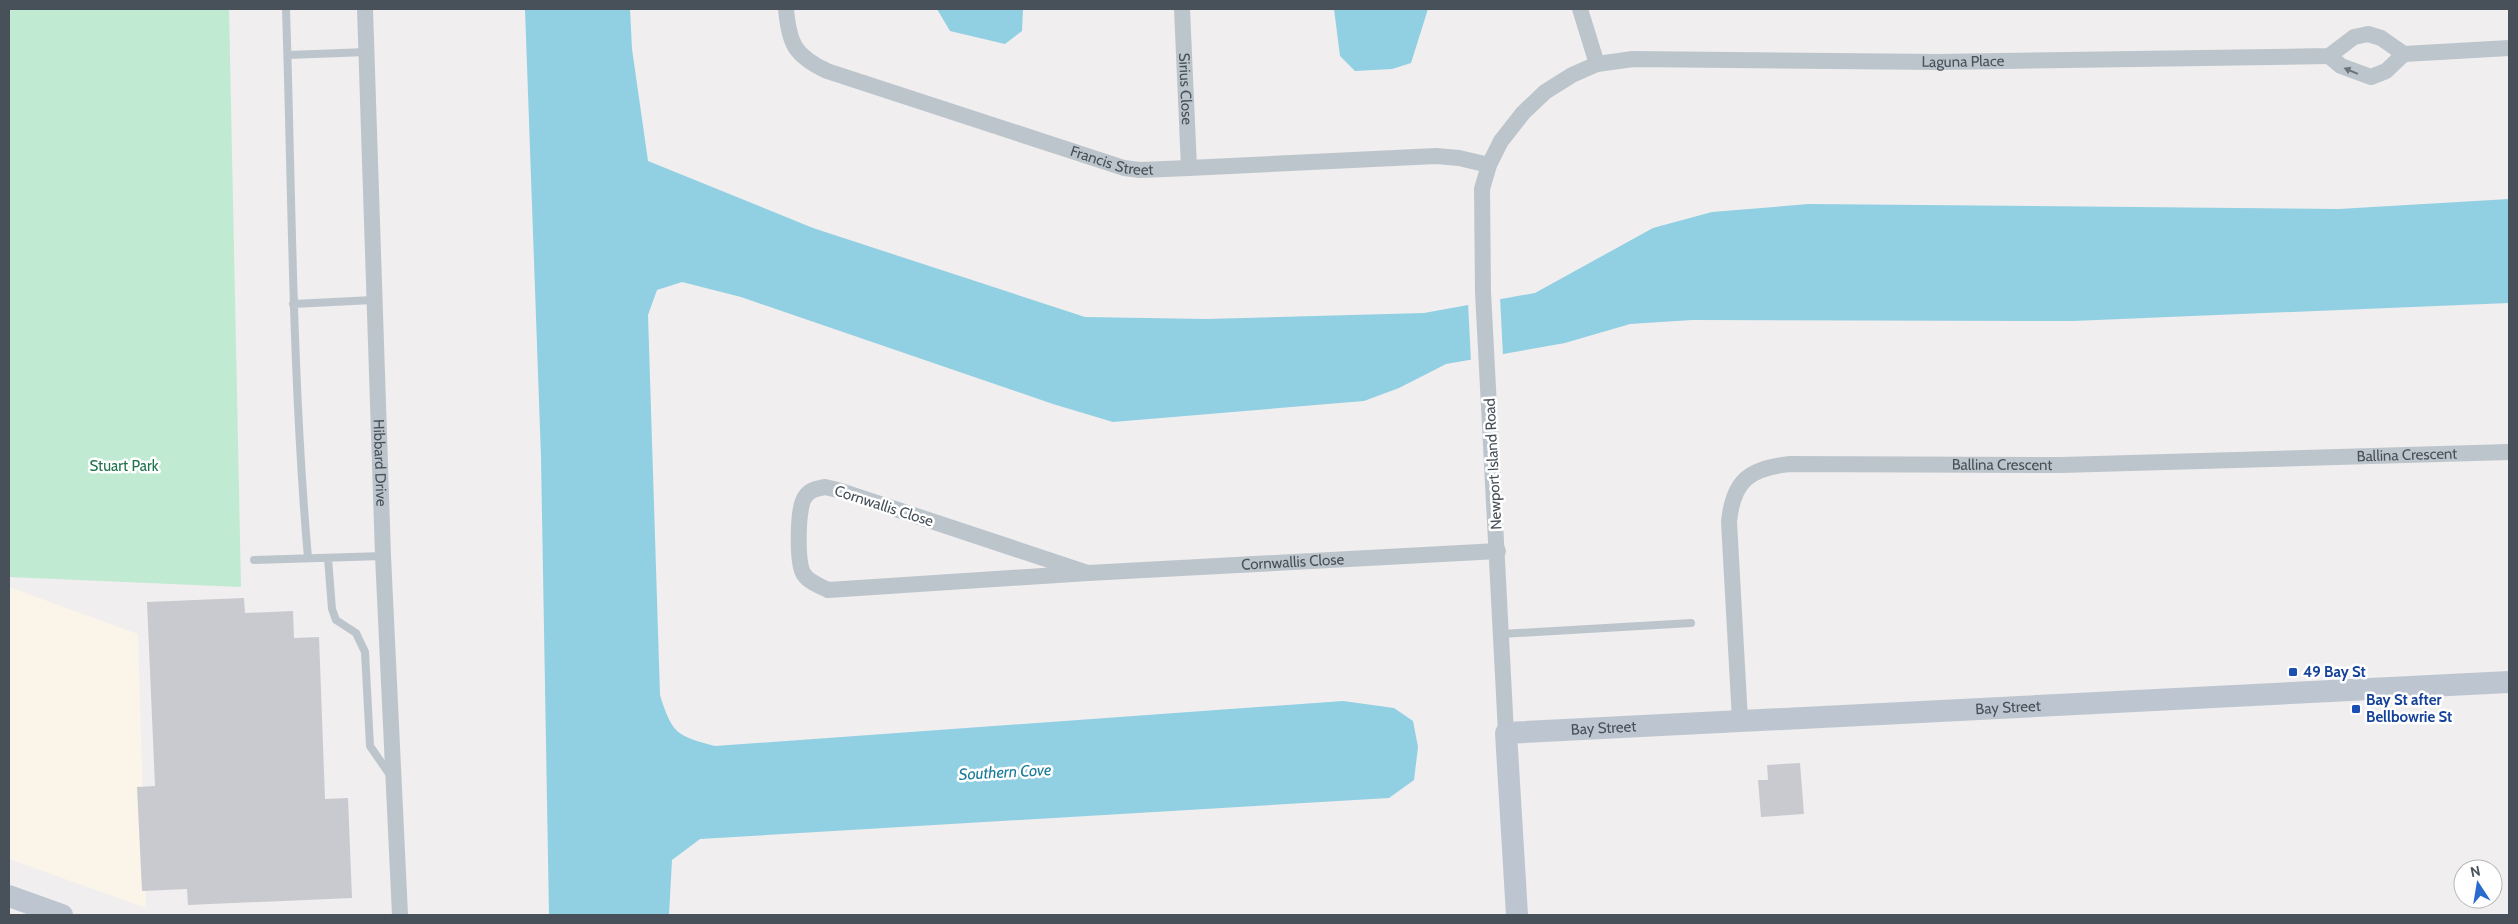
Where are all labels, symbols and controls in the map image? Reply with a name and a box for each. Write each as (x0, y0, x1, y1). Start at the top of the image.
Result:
street label: Sirius Close (1175, 52, 1196, 126)
street label: Laguna Place (1922, 52, 2005, 71)
one-way arrow (2344, 66, 2358, 74)
street label: Francis Street (1068, 142, 1154, 179)
street label: Newport Island Road (1481, 398, 1505, 530)
street label: Hibbard Drive (369, 419, 390, 507)
street label: Ballina Crescent (2356, 445, 2458, 465)
street label: Ballina Crescent (1952, 456, 2052, 474)
park label: Stuart Park (90, 457, 159, 475)
street label: Cornwallis Close (832, 482, 936, 531)
street label: Cornwallis Close (1241, 550, 1345, 574)
place label: 49 Bay St (2303, 663, 2366, 681)
marker: 49 Bay St (2287, 666, 2299, 678)
place label: Bay St after Bellbowrie St (2366, 691, 2452, 726)
street label: Bay Street (1975, 697, 2041, 718)
marker: Bay St after Bellbowrie St (2350, 703, 2362, 715)
street label: Bay Street (1570, 717, 1637, 739)
water label: Southern Cove (958, 760, 1052, 784)
north arrow (2453, 859, 2503, 909)
text: N (2469, 861, 2482, 881)

